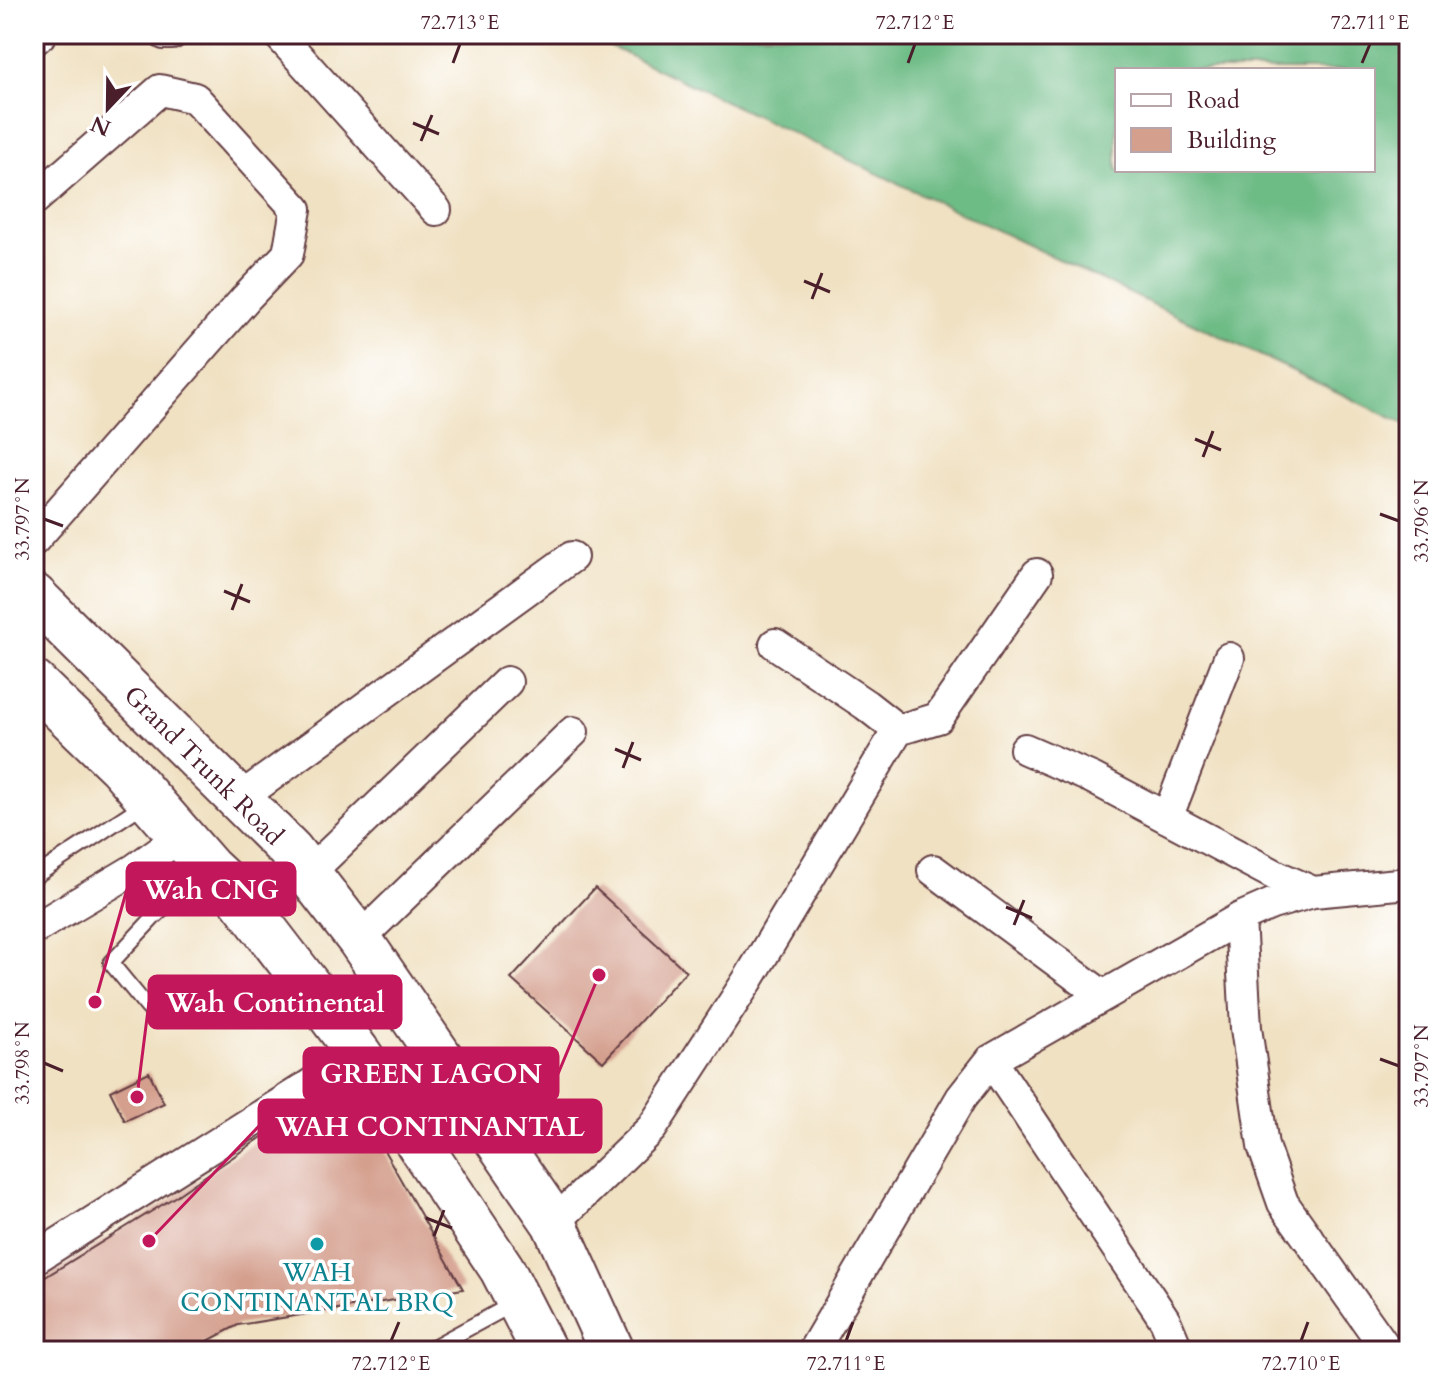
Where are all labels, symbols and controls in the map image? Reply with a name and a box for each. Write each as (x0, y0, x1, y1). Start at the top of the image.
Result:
text: 72.713°E (421, 9, 499, 36)
text: 72.712°E (876, 9, 954, 36)
text: 72.711°E (1331, 9, 1409, 36)
north arrow (68, 68, 148, 148)
legend (1115, 68, 1375, 172)
text: Road (1187, 84, 1240, 117)
text: N (86, 108, 115, 143)
text: Building (1187, 124, 1277, 157)
text: 33.797°N (9, 477, 36, 561)
text: 33.796°N (1408, 479, 1435, 563)
street label: Grand Trunk Road (116, 678, 291, 853)
callout: Wah CNG (127, 863, 295, 915)
text: Wah CNG (142, 871, 279, 909)
callout: Wah Continental (149, 976, 401, 1028)
text: Wah Continental (164, 984, 385, 1022)
text: 33.798°N (9, 1021, 36, 1105)
text: 33.797°N (1408, 1024, 1435, 1108)
callout: GREEN LAGON (304, 1048, 558, 1100)
text: GREEN LAGON (320, 1055, 542, 1093)
callout: WAH CONTINANTAL (259, 1100, 601, 1152)
text: WAH CONTINANTAL (274, 1108, 585, 1146)
marker: WAH CONTINANTAL BRQ (308, 1235, 326, 1253)
place label: WAH CONTINANTAL BRQ (180, 1255, 454, 1320)
text: 72.712°E (352, 1350, 430, 1377)
text: 72.711°E (807, 1350, 885, 1377)
text: 72.710°E (1262, 1350, 1340, 1377)

